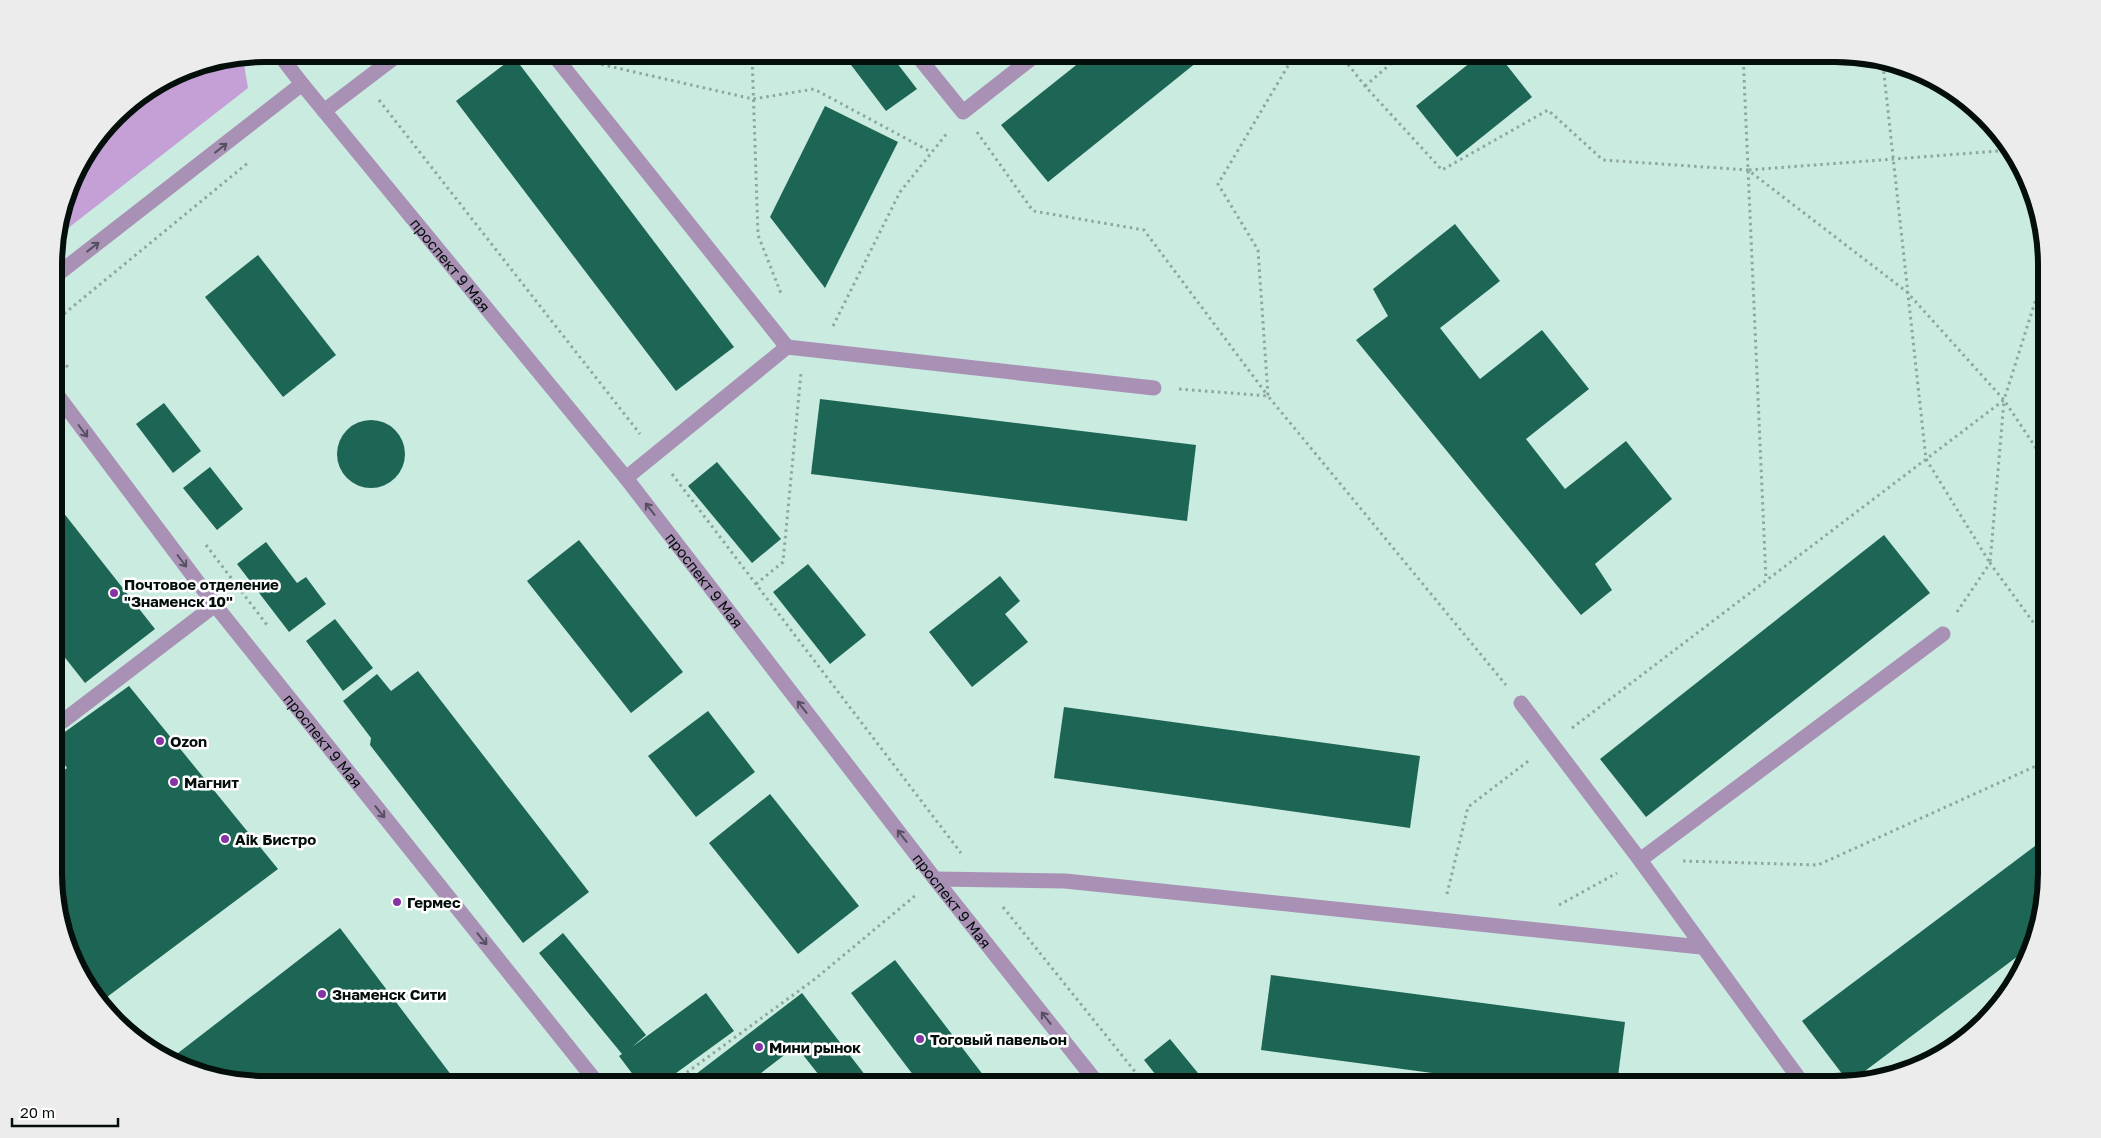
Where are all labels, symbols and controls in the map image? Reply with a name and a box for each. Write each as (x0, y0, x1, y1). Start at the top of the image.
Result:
one-way arrow (214, 142, 227, 153)
street label: проспект 9 Мая (407, 214, 494, 315)
one-way arrow (86, 242, 99, 253)
one-way arrow (78, 424, 89, 437)
one-way arrow (645, 502, 655, 516)
street label: проспект 9 Мая (662, 529, 747, 631)
one-way arrow (176, 554, 187, 567)
place label: Почтовое отделение "Знаменск 10" (124, 575, 279, 610)
marker: Почтовое отделение "Знаменск 10" (108, 587, 120, 599)
street label: проспект 9 Мая (280, 690, 367, 791)
one-way arrow (797, 701, 808, 714)
place label: Ozon (170, 732, 207, 750)
marker: Ozon (154, 735, 166, 747)
place label: Магнит (184, 773, 239, 791)
marker: Магнит (168, 776, 180, 788)
one-way arrow (375, 805, 386, 818)
place label: Aik Бистро (235, 830, 316, 848)
one-way arrow (896, 830, 907, 843)
marker: Aik Бистро (219, 833, 231, 845)
street label: проспект 9 Мая (909, 850, 995, 952)
place label: Гермес (407, 893, 461, 911)
marker: Гермес (391, 896, 403, 908)
one-way arrow (476, 932, 487, 945)
place label: Знаменск Сити (332, 985, 447, 1003)
marker: Знаменск Сити (316, 988, 328, 1000)
one-way arrow (1040, 1012, 1051, 1025)
place label: Тоговый павельон (930, 1030, 1067, 1048)
marker: Тоговый павельон (914, 1033, 926, 1045)
place label: Мини рынок (769, 1038, 861, 1056)
marker: Мини рынок (753, 1041, 765, 1053)
scale bar (12, 1096, 119, 1128)
text: 20 m (20, 1103, 55, 1121)

